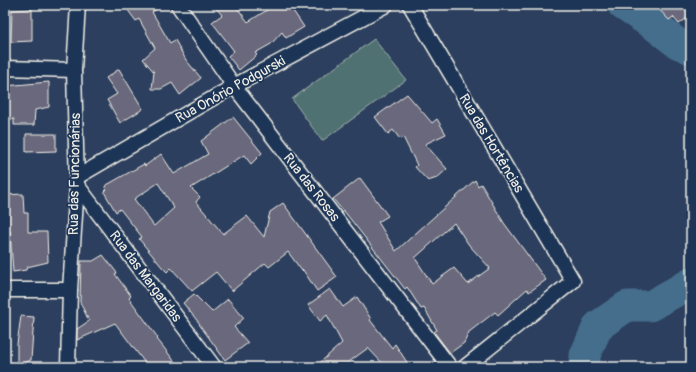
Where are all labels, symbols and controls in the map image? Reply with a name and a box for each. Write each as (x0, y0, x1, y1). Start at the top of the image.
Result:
street label: Rua Onório Podgurski (172, 52, 289, 127)
street label: Rua das Hortências (455, 91, 528, 196)
street label: Rua das Funcionárias (65, 112, 84, 235)
street label: Rua das Rosas (280, 150, 344, 225)
street label: Rua das Margaridas (106, 227, 186, 326)

